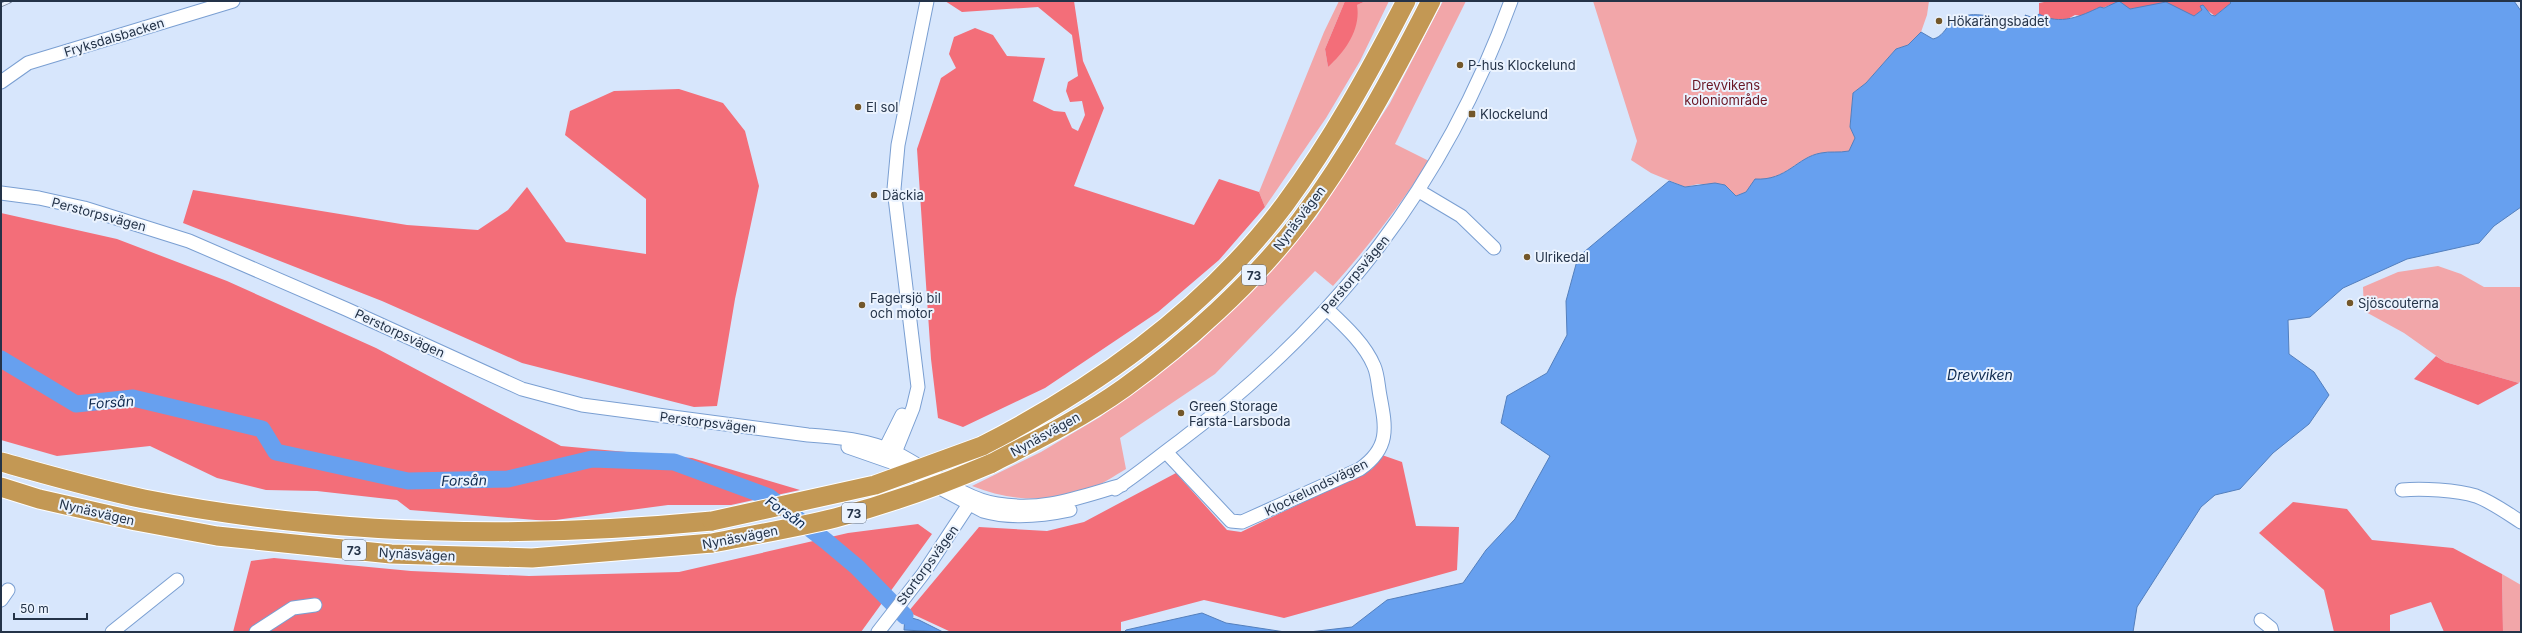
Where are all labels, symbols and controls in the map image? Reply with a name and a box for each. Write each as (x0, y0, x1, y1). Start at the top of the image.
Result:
place label: Hökarängsbadet (1947, 13, 2049, 29)
street label: Fryksdalsbacken (62, 14, 166, 60)
marker: Hökarängsbadet (1934, 16, 1944, 26)
place label: P-hus Klockelund (1468, 57, 1576, 73)
marker: P-hus Klockelund (1455, 60, 1465, 70)
park label: Drevvikens koloniområde (1684, 77, 1768, 108)
place label: El sol (866, 99, 898, 115)
marker: El sol (853, 102, 863, 112)
place label: Klockelund (1480, 106, 1548, 122)
marker: Klockelund (1467, 109, 1477, 119)
street label: Nynäsvägen (1270, 183, 1328, 253)
place label: Däckia (882, 187, 924, 203)
marker: Däckia (869, 190, 879, 200)
street label: Perstorpsvägen (50, 194, 148, 234)
street label: Perstorpsvägen (1318, 232, 1392, 316)
place label: Ulrikedal (1535, 249, 1589, 265)
marker: Ulrikedal (1522, 252, 1532, 262)
road number: 73 (1242, 265, 1266, 285)
place label: Fagersjö bil och motor (870, 290, 941, 321)
place label: Sjöscouterna (2358, 295, 2439, 311)
marker: Sjöscouterna (2345, 298, 2355, 308)
marker: Fagersjö bil och motor (857, 300, 867, 310)
street label: Perstorpsvägen (353, 305, 447, 361)
water label: Drevviken (1947, 366, 2013, 383)
water label: Forsån (88, 392, 134, 412)
place label: Green Storage Farsta-Larsboda (1189, 398, 1290, 429)
street label: Perstorpsvägen (659, 408, 757, 436)
street label: Nynäsvägen (1008, 408, 1082, 460)
marker: Green Storage Farsta-Larsboda (1176, 408, 1186, 418)
street label: Klockelundsvägen (1262, 455, 1370, 519)
water label: Forsån (441, 471, 487, 489)
water label: Forsån (762, 492, 810, 532)
street label: Nynäsvägen (58, 496, 136, 528)
road number: 73 (842, 503, 866, 523)
street label: Nynäsvägen (701, 522, 779, 552)
street label: Stortorpsvägen (893, 522, 961, 608)
road number: 73 (342, 540, 366, 560)
street label: Nynäsvägen (378, 544, 456, 564)
scale bar (14, 595, 87, 621)
text: 50 m (20, 601, 49, 616)

